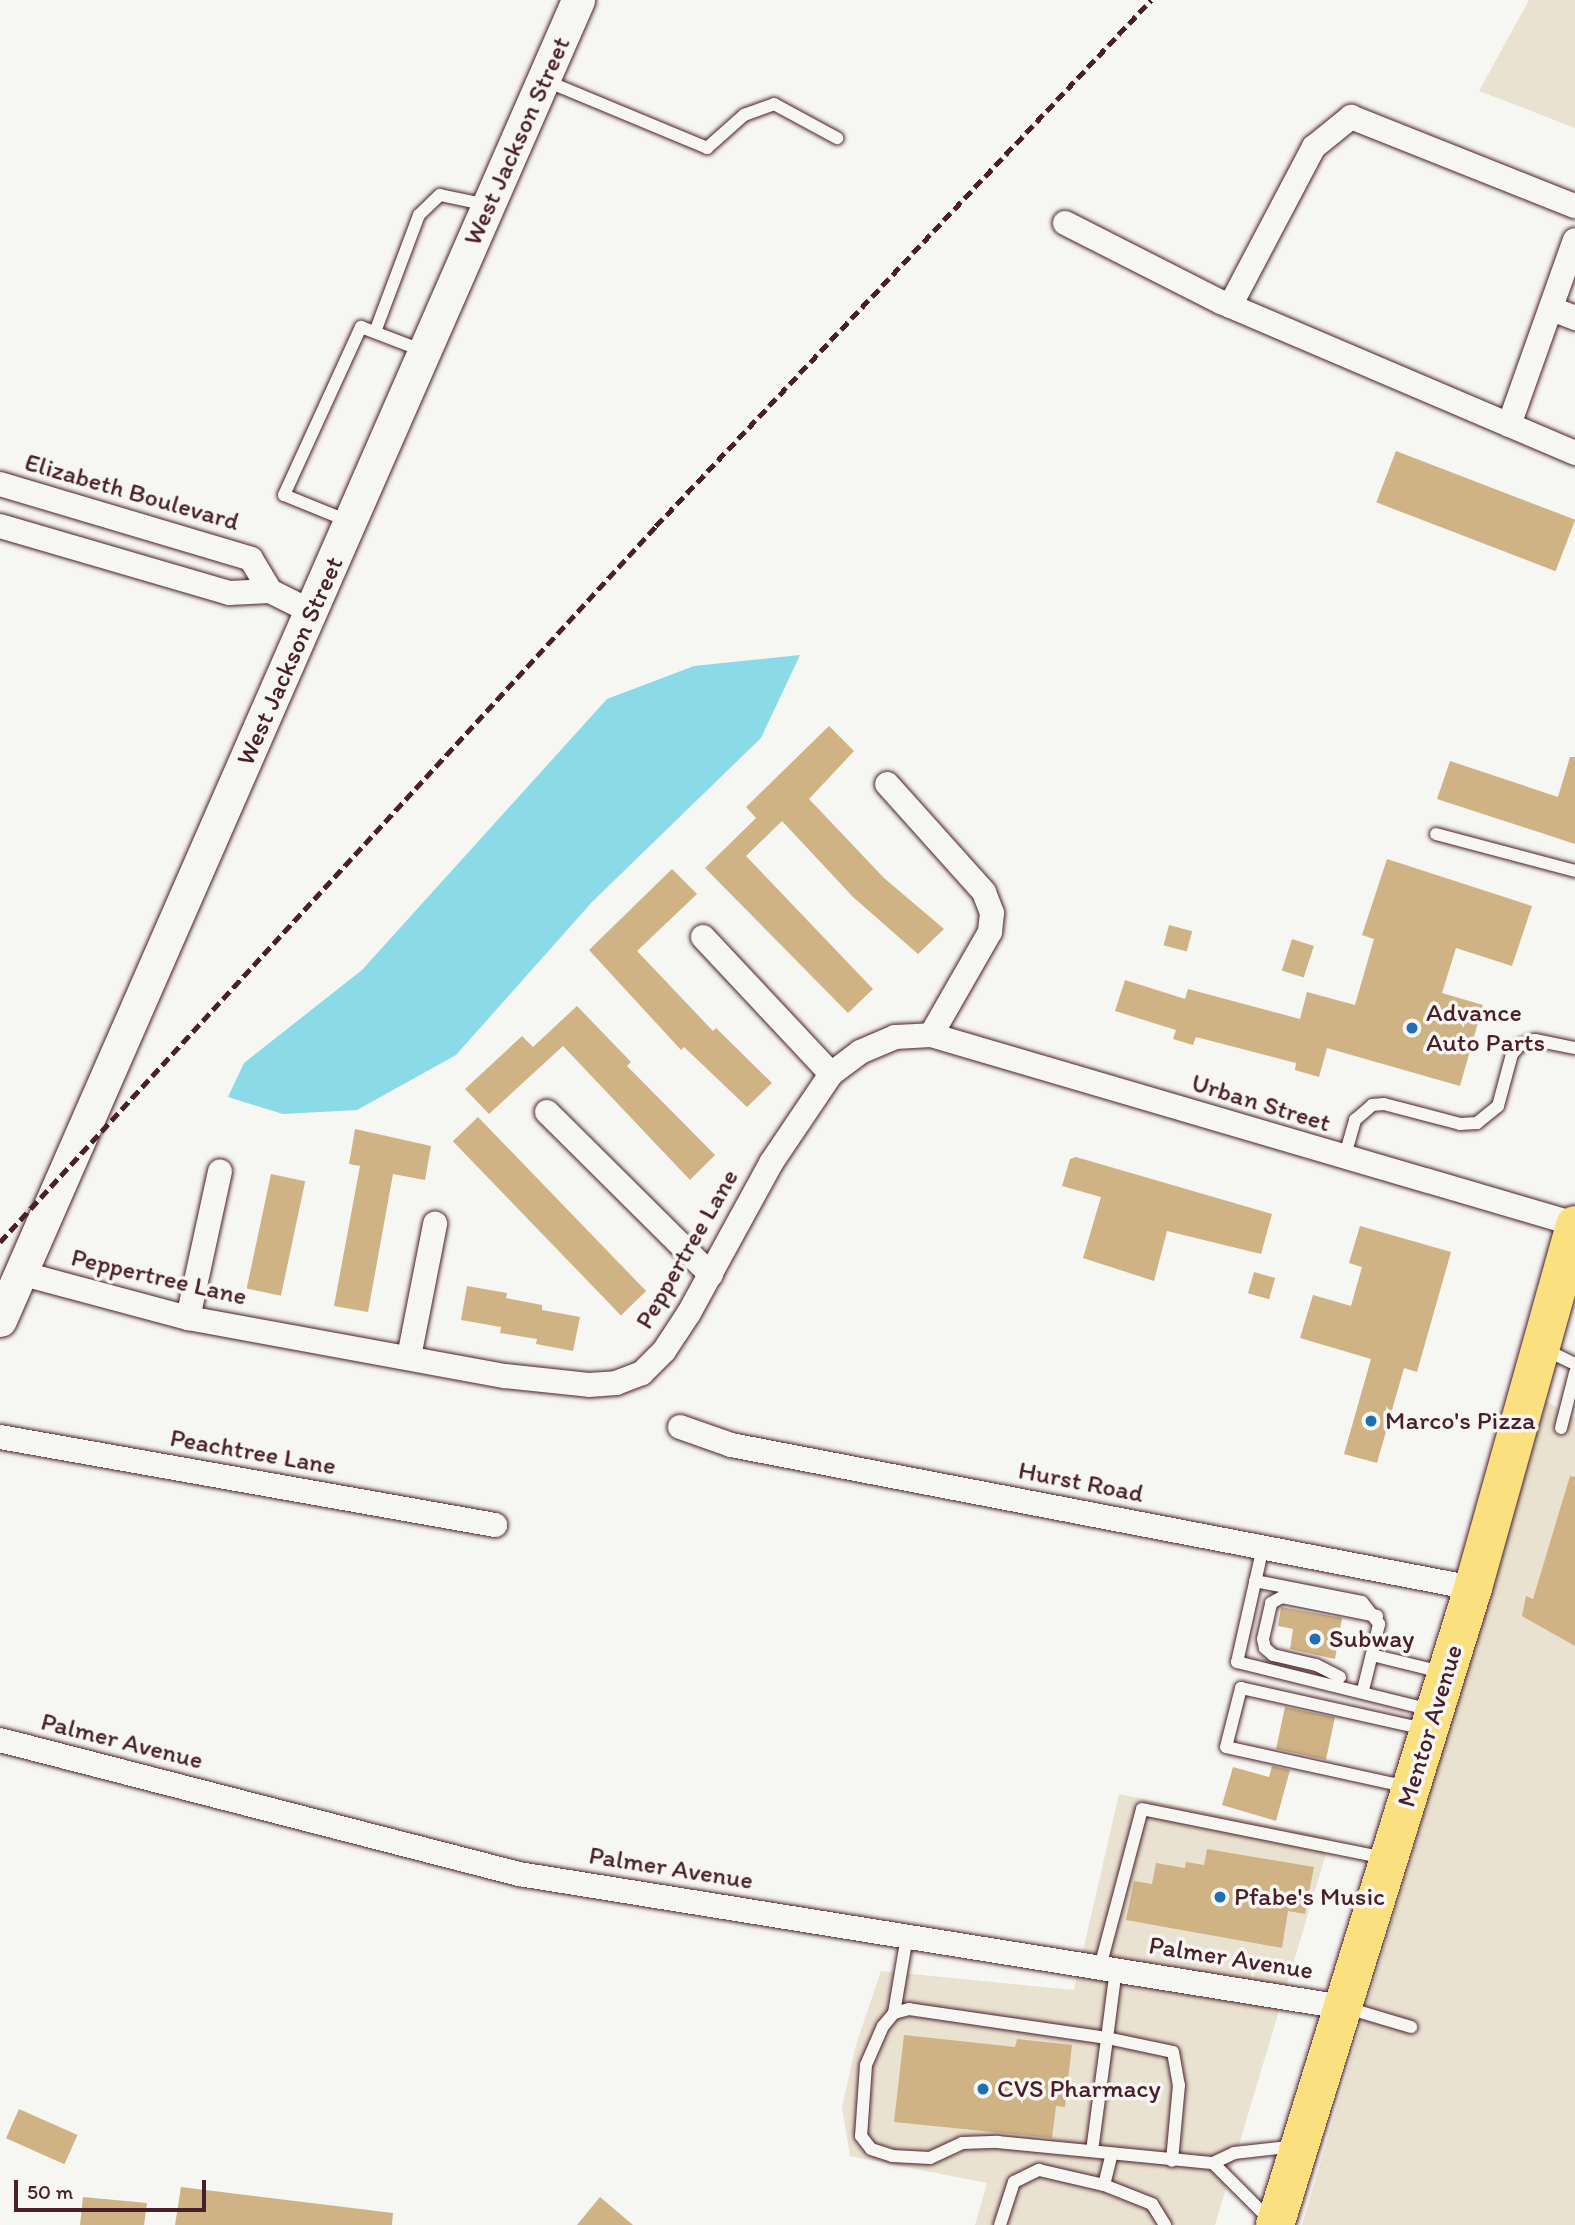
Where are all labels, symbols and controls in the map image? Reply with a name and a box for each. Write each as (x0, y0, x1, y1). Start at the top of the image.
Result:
street label: West Jackson Street (457, 31, 577, 251)
street label: Elizabeth Boulevard (21, 446, 243, 538)
street label: West Jackson Street (230, 551, 350, 771)
place label: Advance Auto Parts (1426, 997, 1545, 1058)
marker: Advance Auto Parts (1404, 1020, 1420, 1036)
street label: Urban Street (1188, 1067, 1334, 1139)
street label: Peppertree Lane (629, 1163, 745, 1335)
street label: Peppertree Lane (68, 1242, 250, 1312)
place label: Marco's Pizza (1385, 1405, 1535, 1437)
marker: Marco's Pizza (1363, 1413, 1379, 1429)
street label: Peachtree Lane (167, 1422, 339, 1482)
street label: Hurst Road (1016, 1455, 1146, 1509)
place label: Subway (1329, 1623, 1414, 1655)
marker: Subway (1307, 1631, 1323, 1647)
street label: Mentor Avenue (1391, 1641, 1469, 1811)
street label: Palmer Avenue (38, 1706, 206, 1776)
street label: Palmer Avenue (587, 1840, 755, 1896)
place label: Pfabe's Music (1234, 1881, 1385, 1913)
marker: Pfabe's Music (1212, 1889, 1228, 1905)
street label: Palmer Avenue (1147, 1930, 1315, 1986)
place label: CVS Pharmacy (997, 2073, 1161, 2105)
marker: CVS Pharmacy (975, 2081, 991, 2097)
scale bar (18, 2166, 210, 2210)
text: 50 m (27, 2179, 73, 2204)

